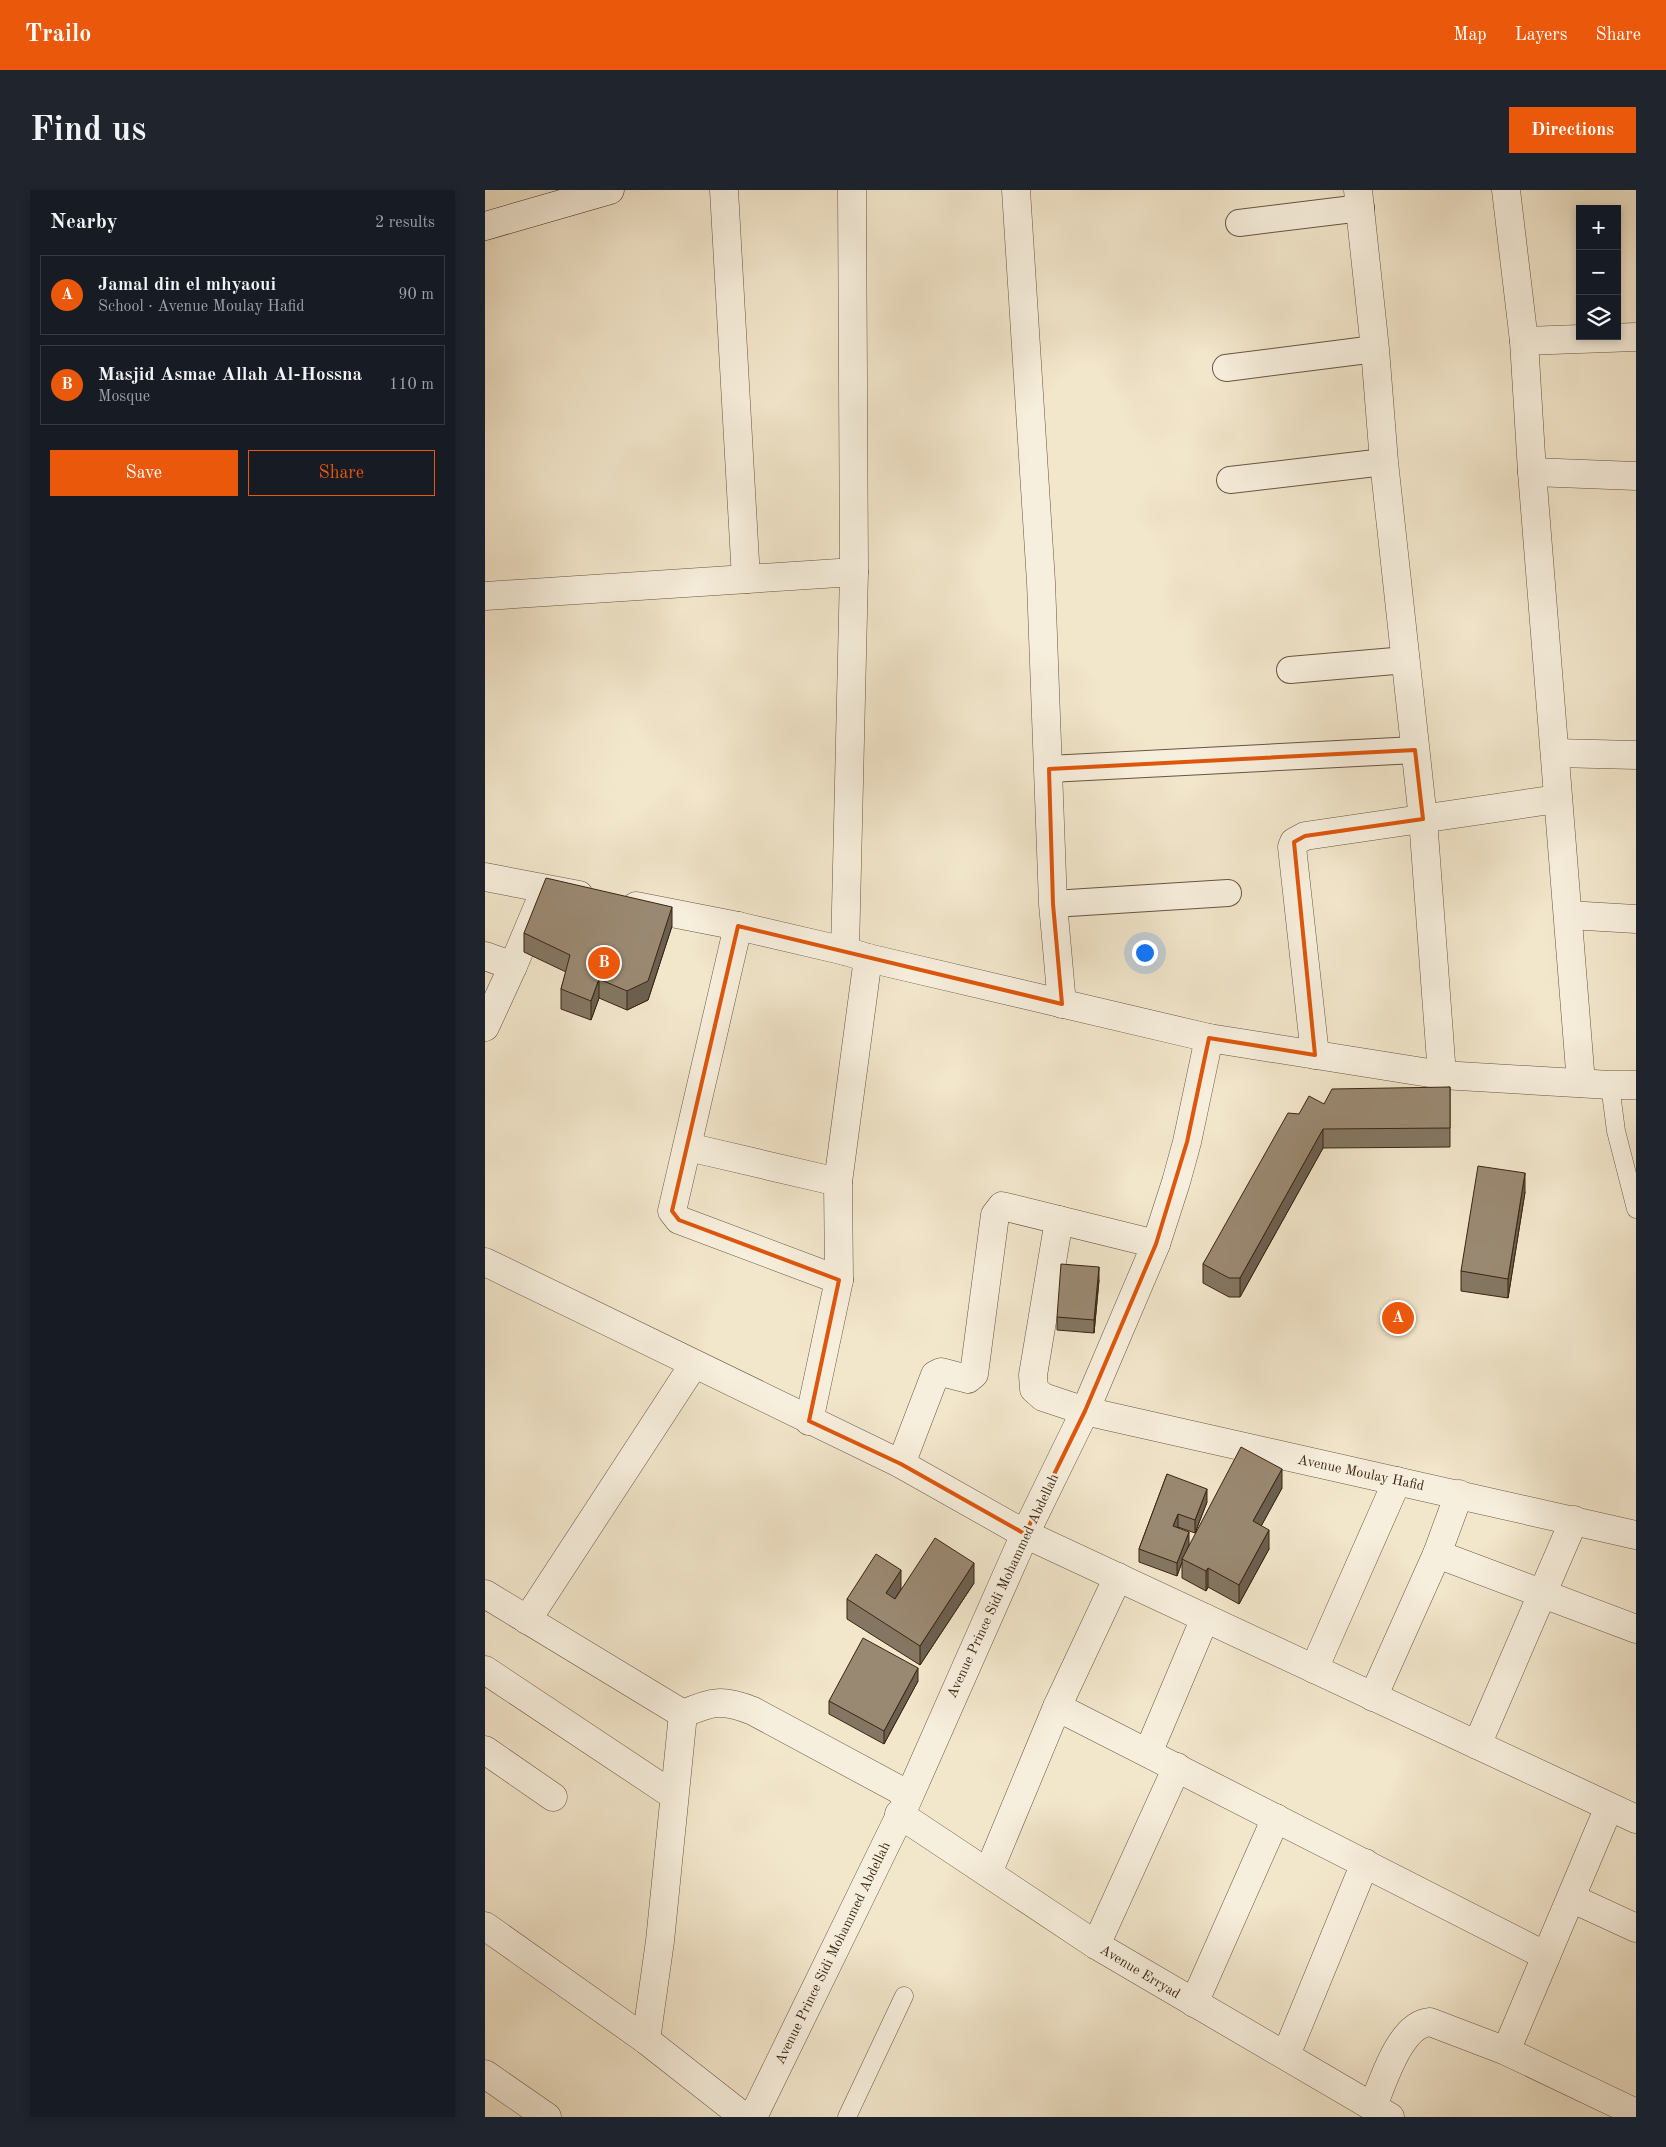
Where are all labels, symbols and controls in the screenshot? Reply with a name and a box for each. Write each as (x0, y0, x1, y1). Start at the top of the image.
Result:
text: Trailo (25, 23, 91, 47)
text: Map (1453, 26, 1487, 44)
text: Layers (1515, 26, 1567, 44)
text: Share (1595, 26, 1641, 44)
button: Directions (1509, 107, 1636, 153)
text: Find us (30, 113, 146, 148)
map controls (1576, 205, 1621, 340)
button: + (1576, 205, 1621, 250)
text: Nearby (50, 212, 118, 233)
text: 2 results (375, 215, 435, 231)
button: − (1576, 250, 1621, 295)
text: Jamal din el mhyaoui (98, 276, 276, 295)
text: A (61, 287, 73, 303)
text: 90 m (398, 287, 434, 303)
button: layers (1576, 295, 1621, 340)
text: School · Avenue Moulay Hafid (98, 299, 305, 315)
text: Masjid Asmae Allah Al-Hossna (98, 366, 362, 385)
text: B (61, 377, 73, 393)
text: 110 m (389, 377, 434, 393)
text: Mosque (98, 389, 150, 405)
button: Save (50, 450, 238, 496)
button: Share (248, 450, 435, 496)
your location (1132, 940, 1158, 966)
pin: B (588, 944, 620, 982)
pin: A (1382, 1299, 1414, 1337)
street label: Avenue Moulay Hafid (1296, 1453, 1426, 1493)
street label: Avenue Prince Sidi Mohammed Abdellah (945, 1471, 1061, 1700)
street label: Avenue Prince Sidi Mohammed Abdellah (773, 1839, 893, 2067)
street label: Avenue Erryad (1098, 1943, 1182, 2001)

